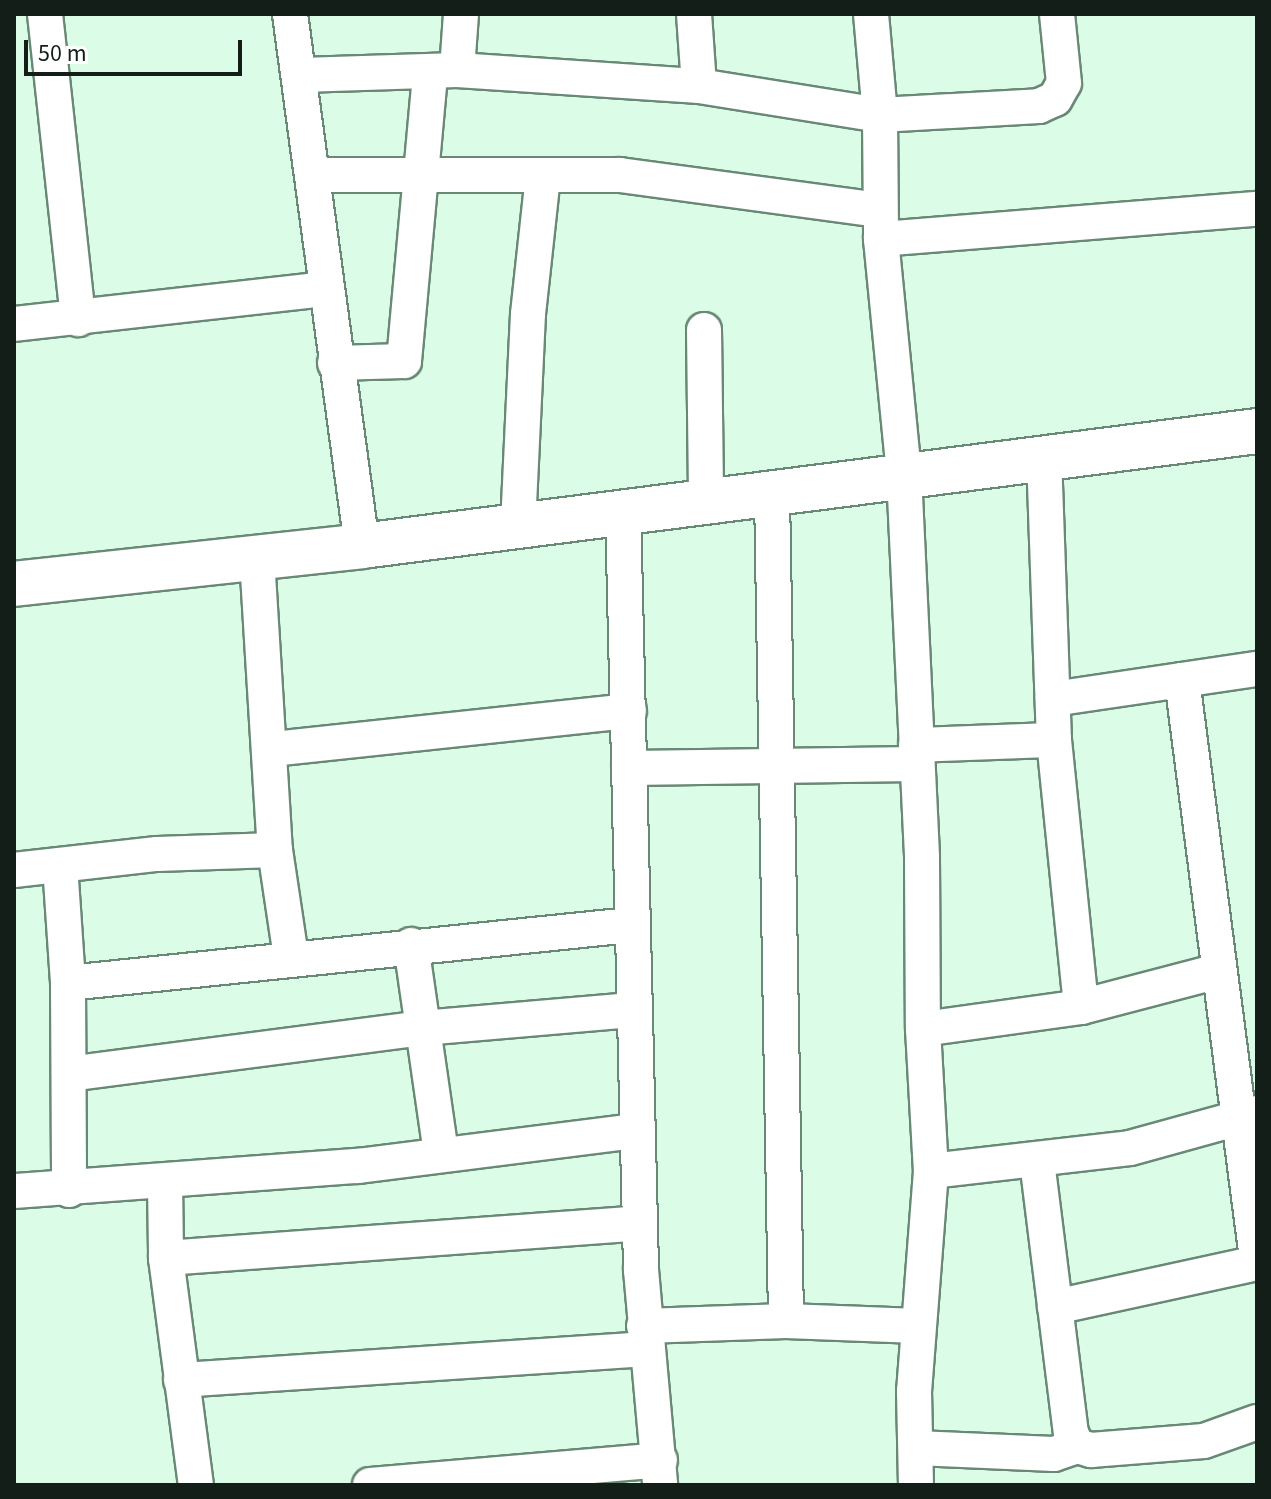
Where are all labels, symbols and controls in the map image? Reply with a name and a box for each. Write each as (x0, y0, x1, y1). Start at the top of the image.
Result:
scale bar (28, 24, 246, 74)
text: 50 m (38, 36, 87, 71)

